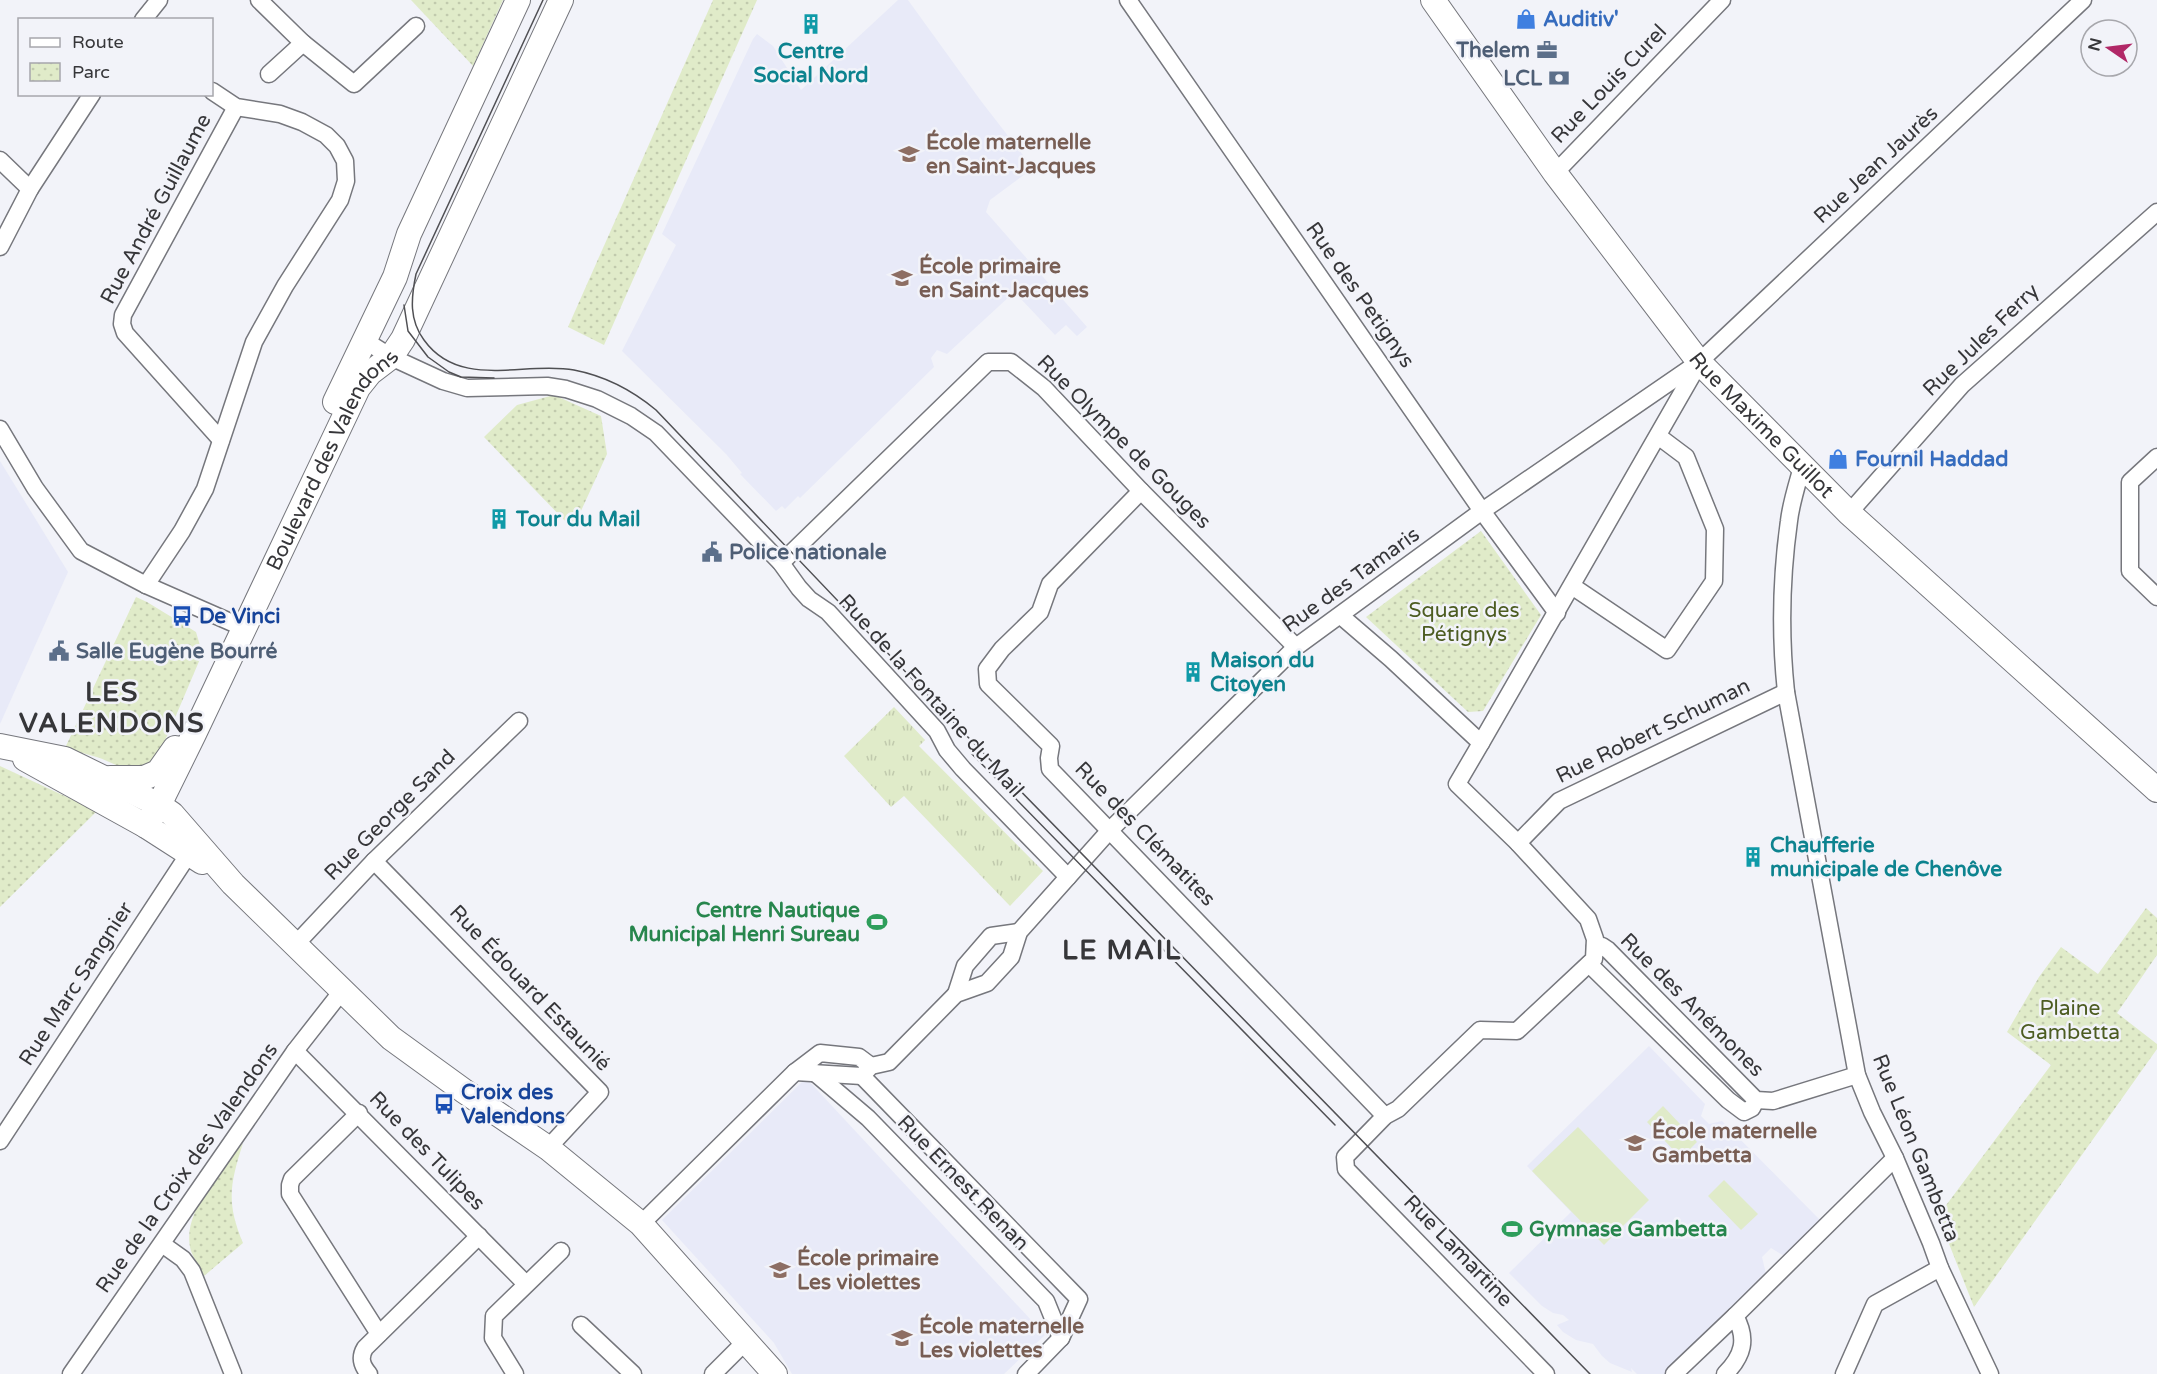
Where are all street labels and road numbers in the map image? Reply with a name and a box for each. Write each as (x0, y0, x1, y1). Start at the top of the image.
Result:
street label: Rue Louis Curel (1546, 19, 1672, 149)
street label: Rue Jean Jaurès (1809, 101, 1943, 229)
street label: Rue André Guillaume (95, 110, 217, 308)
street label: Rue des Petignys (1300, 217, 1420, 373)
street label: Rue Jules Ferry (1918, 278, 2044, 402)
street label: Boulevard des Valendons (261, 346, 404, 574)
street label: Rue Maxime Guillot (1684, 347, 1839, 503)
street label: Rue Olympe de Gouges (1032, 350, 1216, 534)
street label: Rue des Tamaris (1278, 522, 1424, 638)
street label: Rue de la Fontaine du Mail (833, 589, 1029, 803)
street label: Rue Robert Schuman (1552, 673, 1754, 789)
street label: Rue George Sand (319, 744, 461, 886)
street label: Rue des Clématites (1070, 756, 1220, 912)
street label: Rue Marc Sangnier (14, 897, 138, 1071)
street label: Rue Édouard Estaunié (444, 900, 616, 1076)
street label: Rue des Anémones (1615, 928, 1769, 1082)
street label: Rue de la Croix des Valendons (91, 1038, 283, 1298)
street label: Rue Léon Gambetta (1867, 1051, 1965, 1245)
street label: Rue des Tulipes (364, 1086, 490, 1216)
street label: Rue Ernest Renan (892, 1110, 1034, 1256)
street label: Rue Lamartine (1398, 1190, 1518, 1312)

